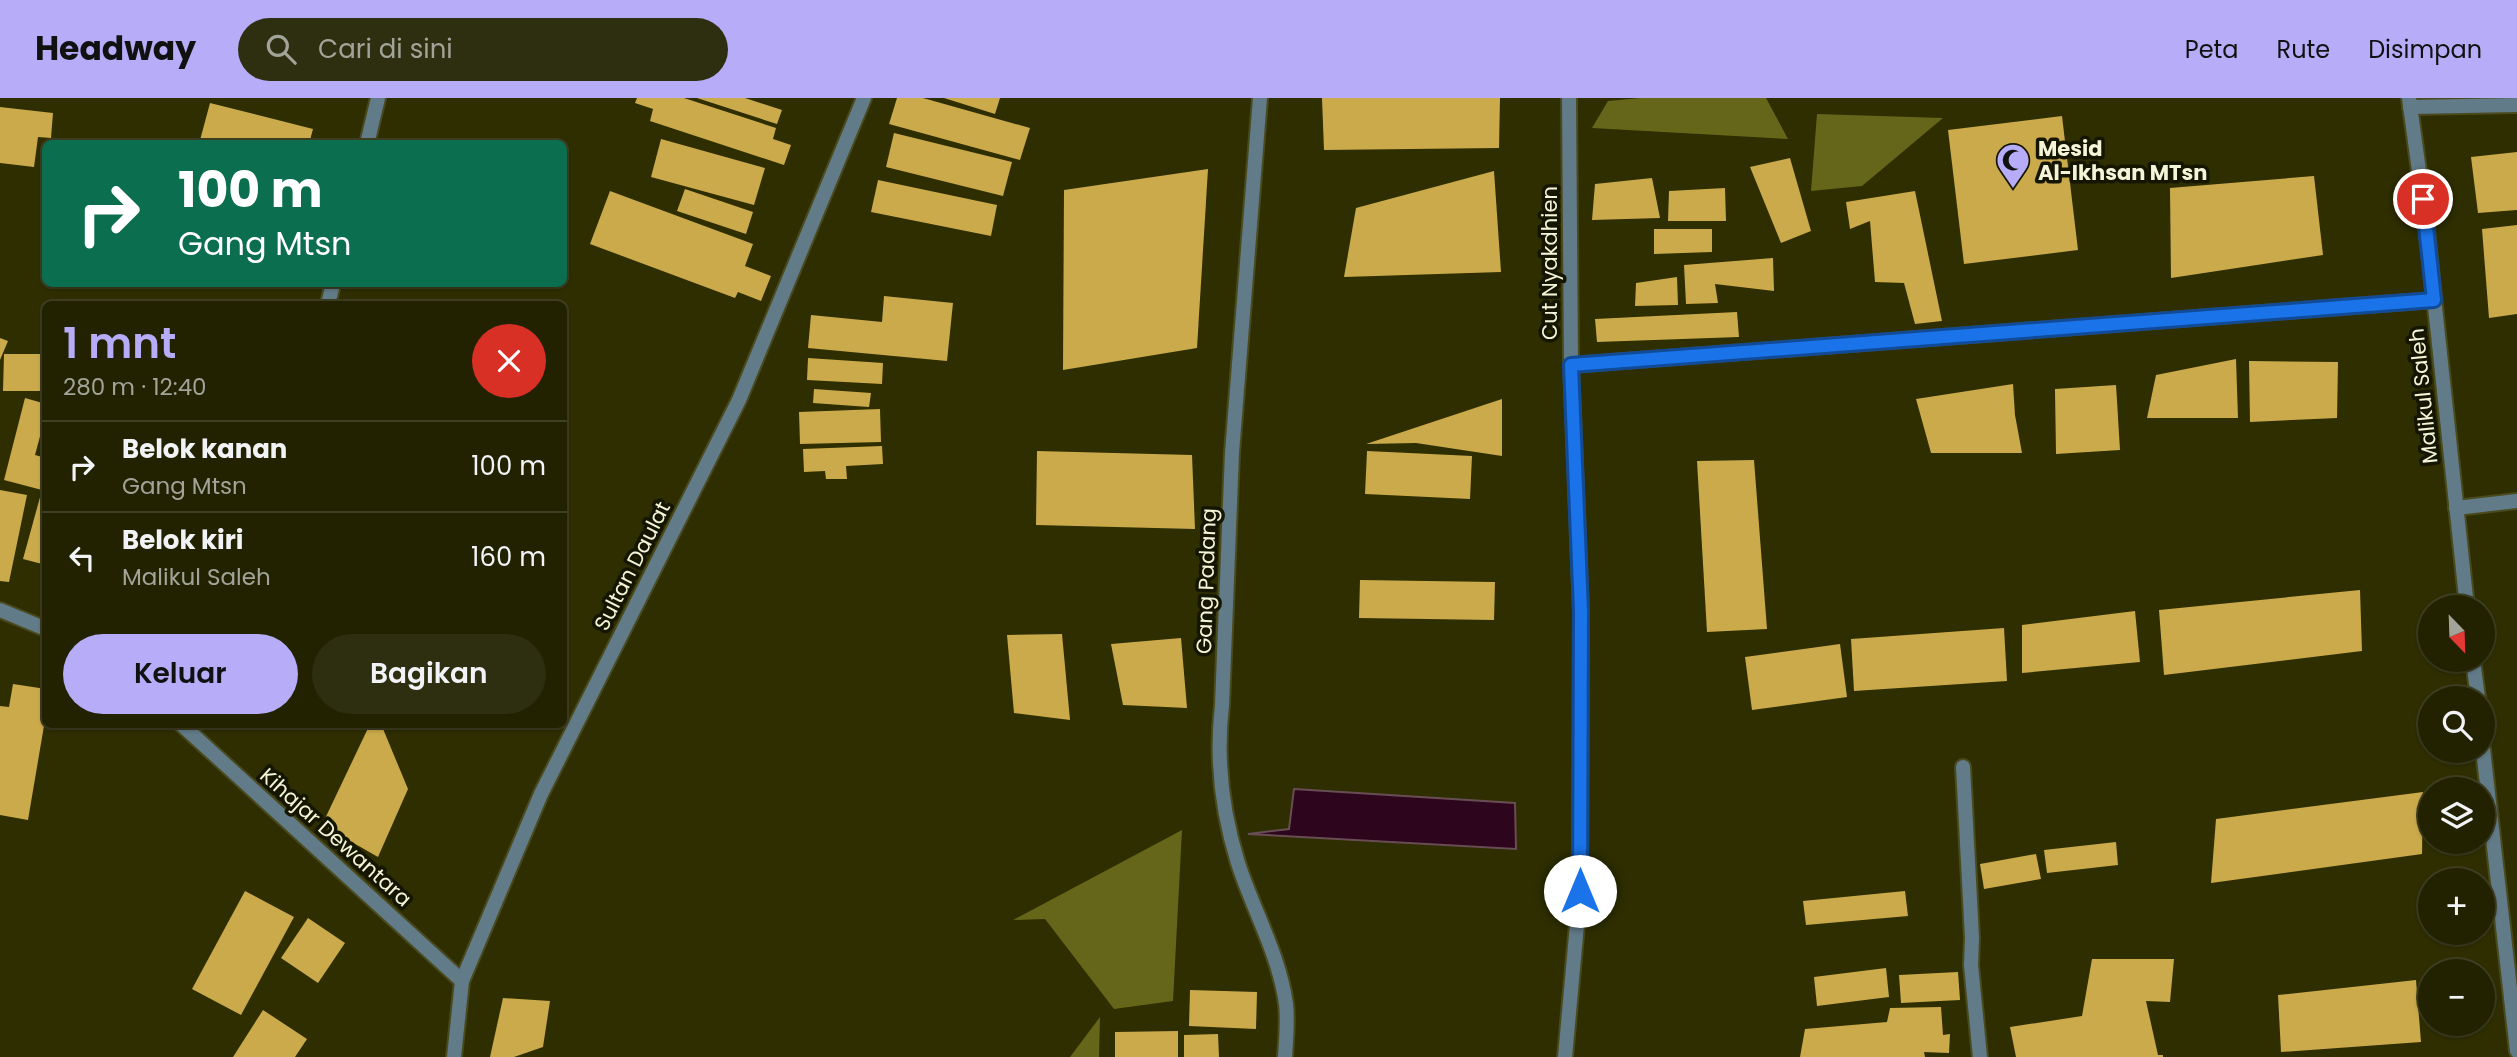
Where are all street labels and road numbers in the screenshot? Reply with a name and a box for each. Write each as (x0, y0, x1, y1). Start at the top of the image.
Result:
street label: Cut Nyakdhien (1535, 186, 1564, 340)
street label: Malikul Saleh (2401, 327, 2445, 465)
street label: Sultan Daulat (587, 496, 677, 636)
street label: Gang Padang (1189, 507, 1223, 655)
street label: Kihajar Dewantara (254, 761, 418, 913)

